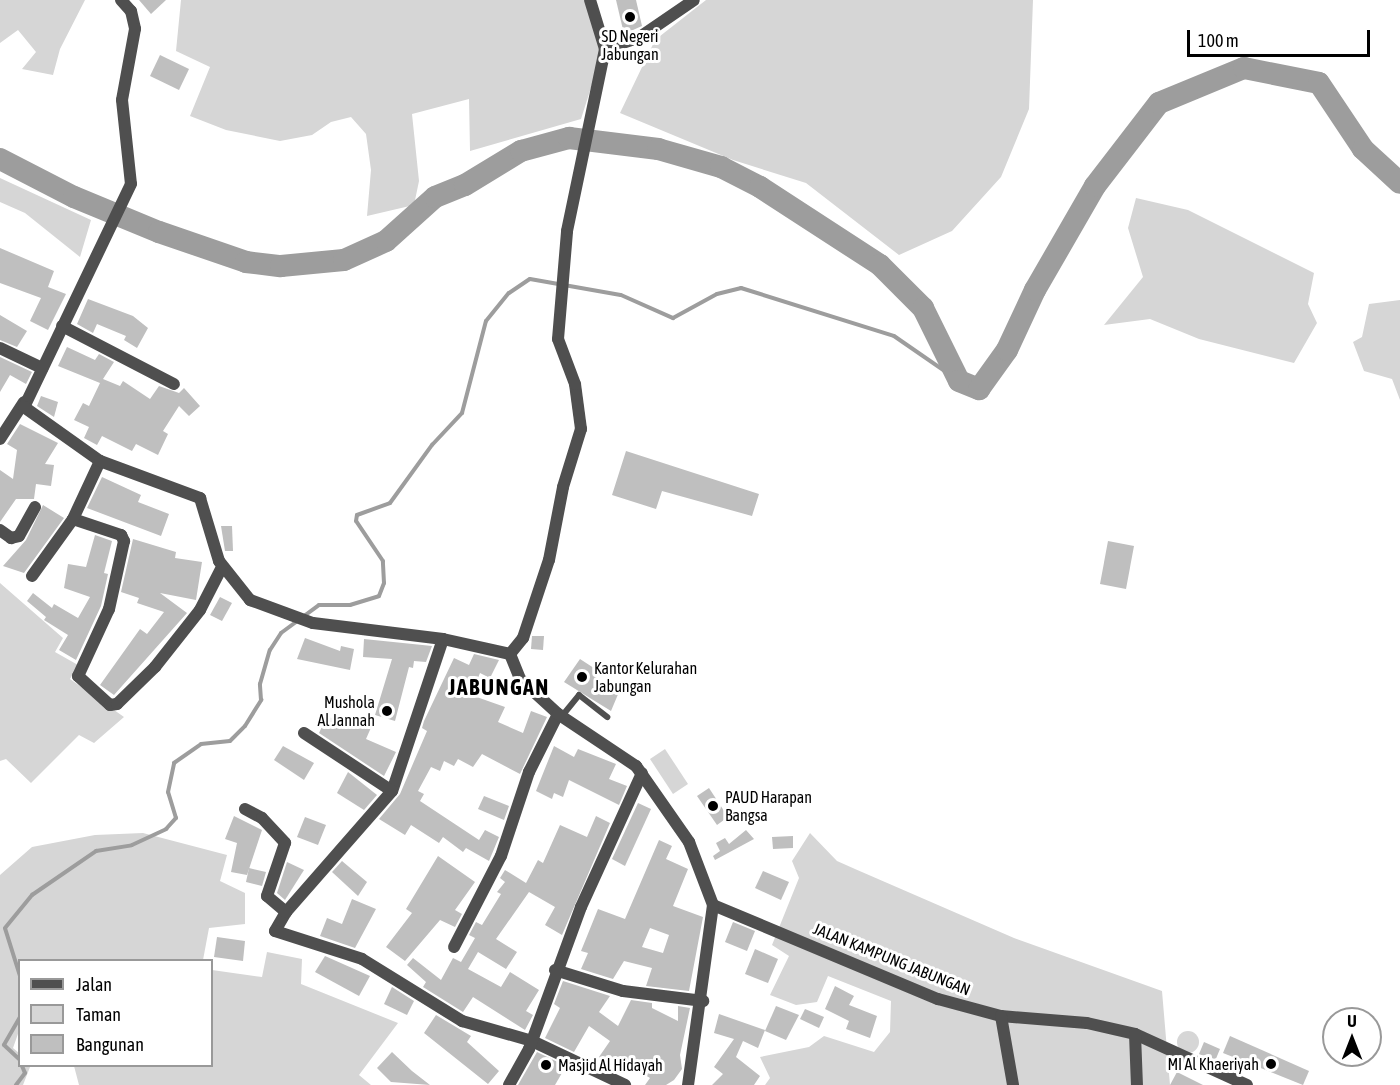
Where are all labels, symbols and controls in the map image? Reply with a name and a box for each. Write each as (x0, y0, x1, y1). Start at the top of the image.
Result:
marker: SD Negeri Jabungan (623, 10, 637, 24)
scale bar (1190, 18, 1373, 56)
place label: SD Negeri Jabungan (601, 26, 659, 64)
text: 100 m (1198, 30, 1239, 51)
place label: Kantor Kelurahan Jabungan (594, 658, 697, 696)
marker: Kantor Kelurahan Jabungan (575, 670, 589, 684)
district label: JABUNGAN (448, 675, 550, 701)
place label: Mushola Al Jannah (317, 692, 375, 730)
marker: Mushola Al Jannah (380, 704, 394, 718)
place label: PAUD Harapan Bangsa (725, 787, 812, 825)
marker: PAUD Harapan Bangsa (706, 799, 720, 813)
street label: JALAN KAMPUNG JABUNGAN (811, 919, 973, 999)
legend (18, 959, 213, 1067)
text: Jalan (76, 974, 112, 995)
text: Taman (76, 1004, 121, 1025)
north arrow (1322, 1007, 1382, 1067)
text: U (1347, 1012, 1357, 1030)
text: Bangunan (76, 1034, 144, 1055)
place label: MI Al Khaeriyah (1167, 1054, 1259, 1074)
place label: Masjid Al Hidayah (558, 1055, 663, 1075)
marker: MI Al Khaeriyah (1264, 1057, 1278, 1071)
marker: Masjid Al Hidayah (539, 1058, 553, 1072)

